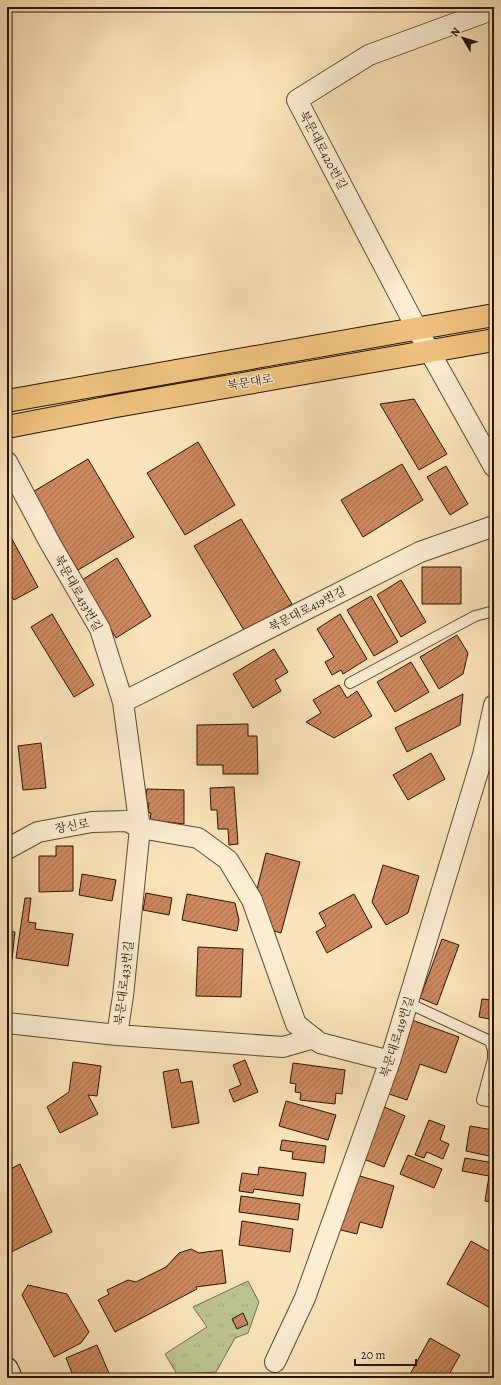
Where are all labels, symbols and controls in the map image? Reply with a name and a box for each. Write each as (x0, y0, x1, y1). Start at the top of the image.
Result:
north arrow (443, 18, 483, 58)
text: N (447, 24, 464, 40)
street label: 북문대로420번길 (295, 108, 351, 192)
street label: 북문대로 (226, 370, 275, 394)
street label: 북문대로433번길 (50, 552, 106, 634)
street label: 북문대로419번길 (266, 583, 348, 635)
street label: 장신로 (53, 815, 91, 837)
street label: 북문대로433번길 (111, 940, 137, 1026)
street label: 북문대로419번길 (376, 994, 418, 1080)
scale bar (355, 1341, 416, 1367)
text: 20 m (361, 1347, 385, 1363)

